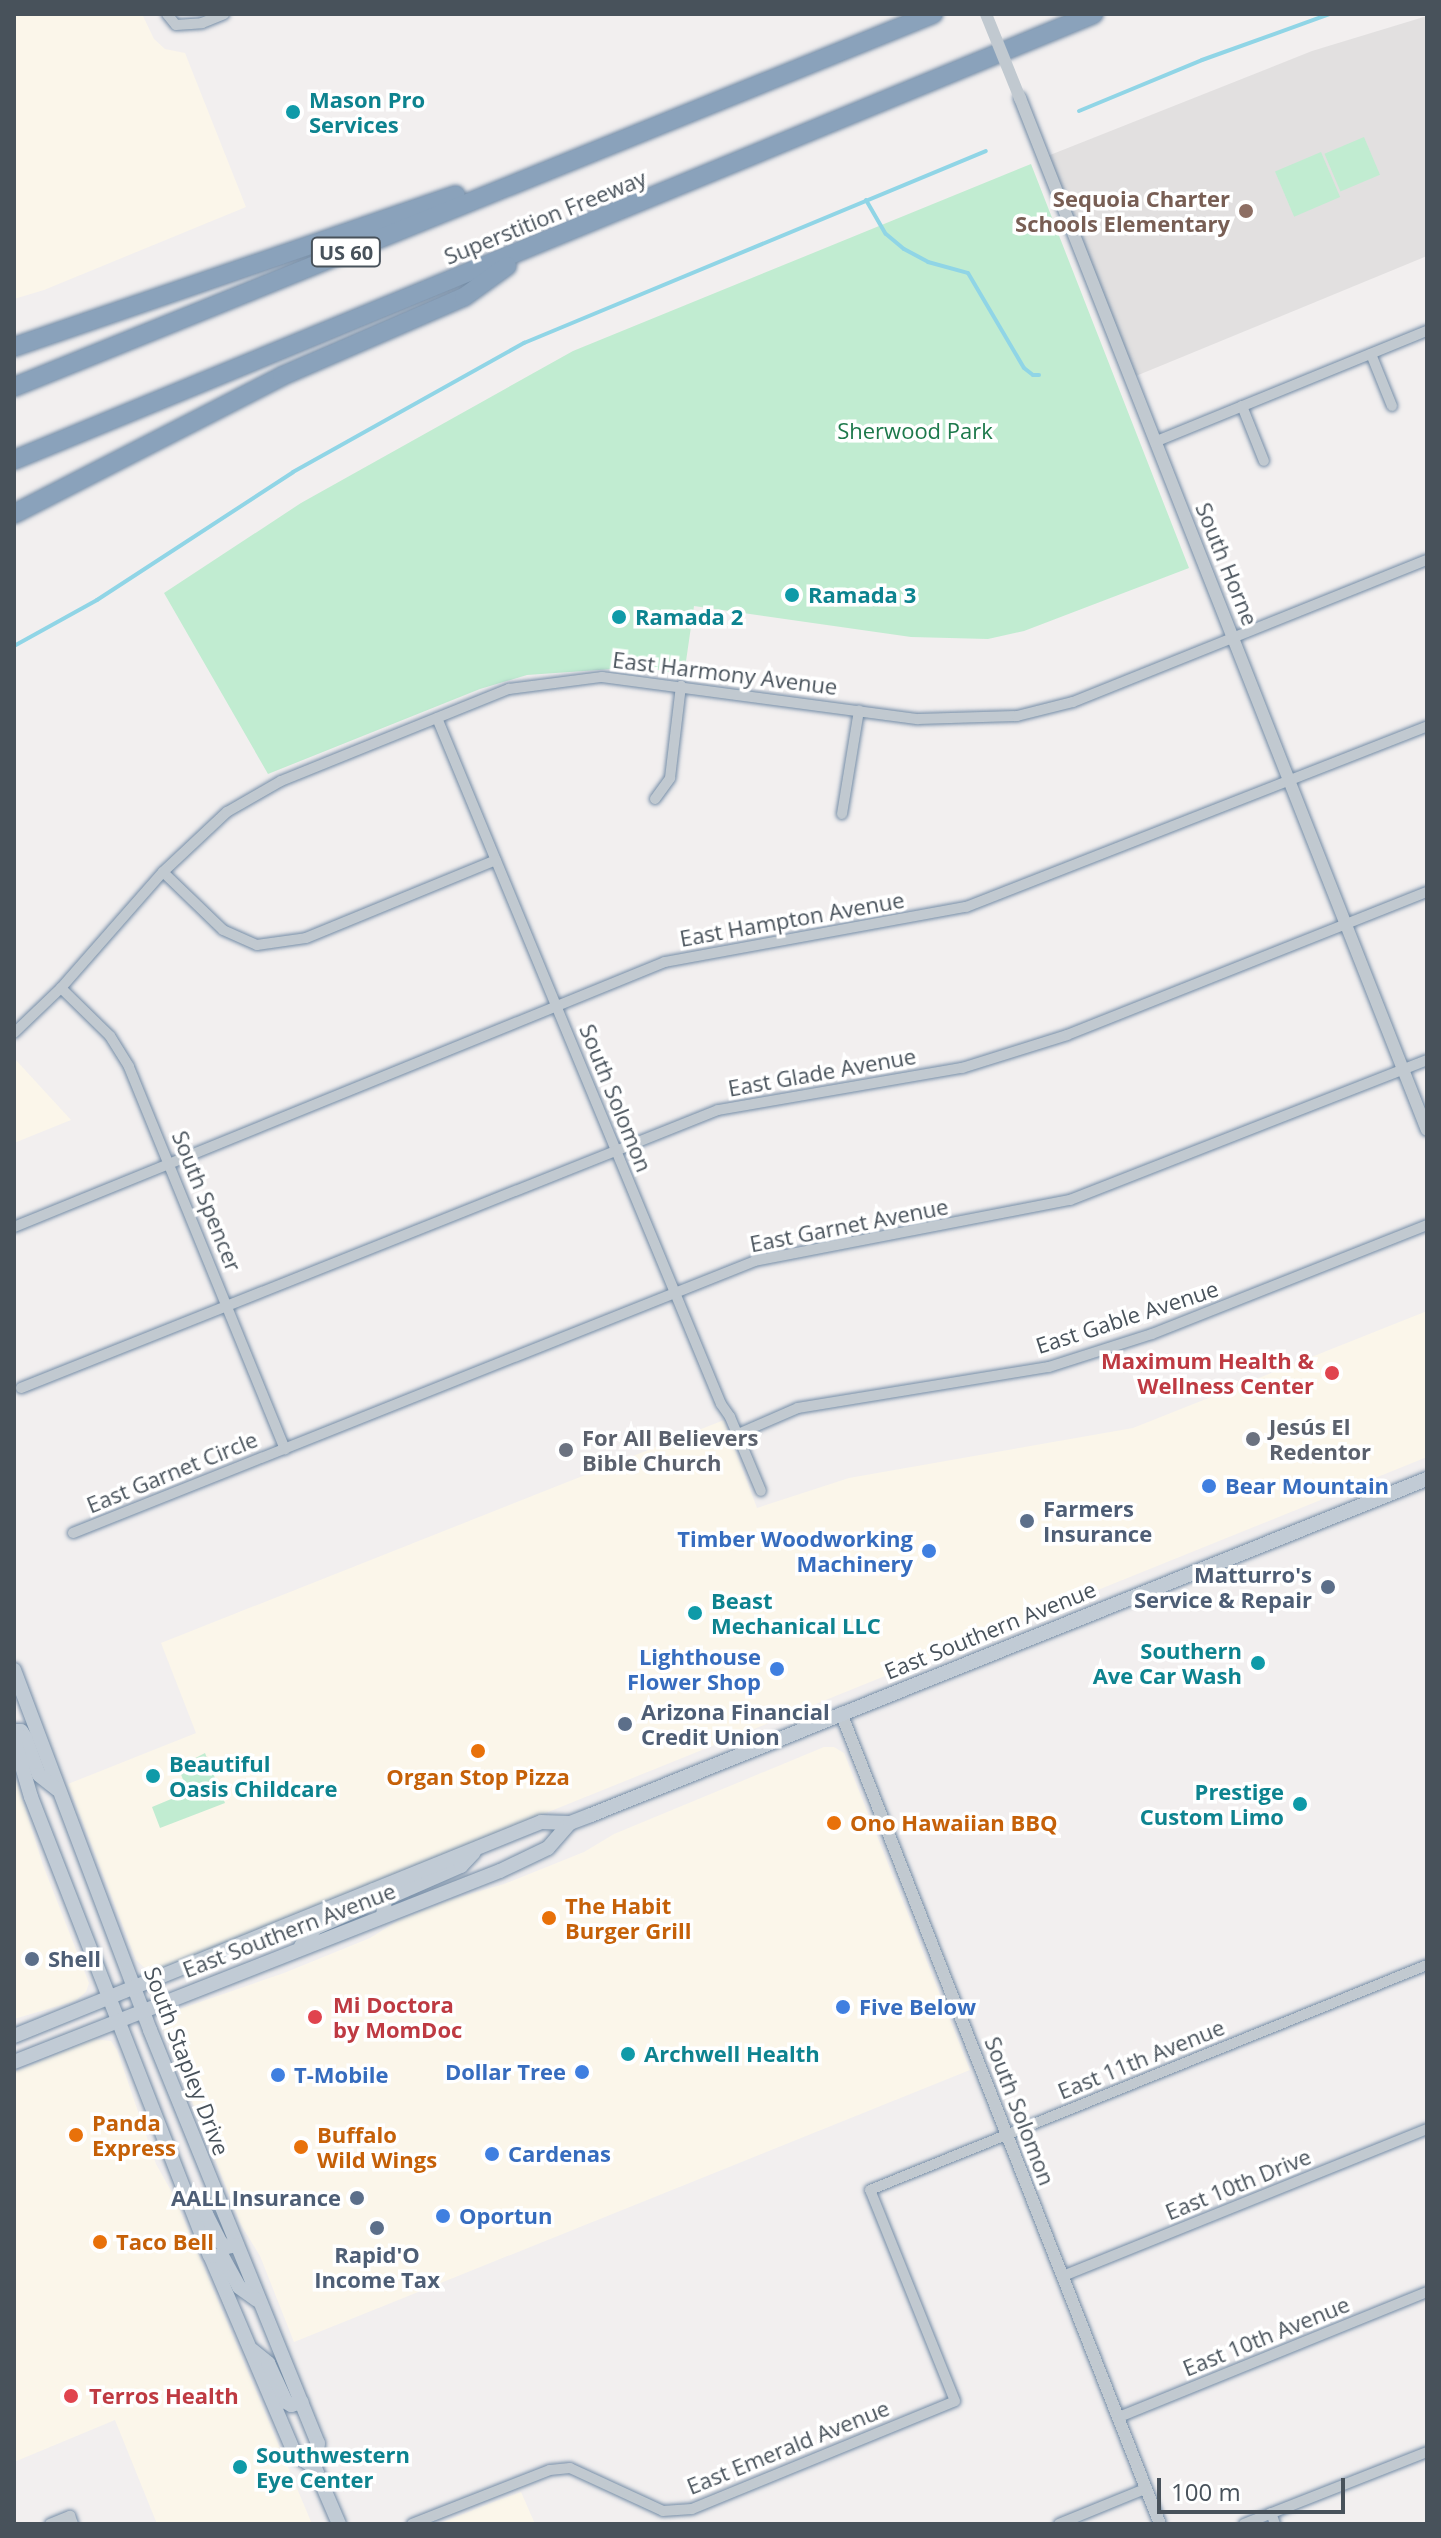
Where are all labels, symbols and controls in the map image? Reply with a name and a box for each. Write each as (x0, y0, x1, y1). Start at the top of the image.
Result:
place label: Mason Pro Services (309, 86, 425, 138)
marker: Mason Pro Services (284, 103, 302, 121)
street label: Superstition Freeway (440, 164, 650, 270)
place label: Sequoia Charter Schools Elementary (1015, 185, 1230, 236)
marker: Sequoia Charter Schools Elementary (1237, 202, 1255, 220)
road number: US 60 (310, 236, 382, 268)
park label: Sherwood Park (837, 418, 993, 444)
street label: South Horne (1190, 499, 1264, 629)
place label: Ramada 3 (808, 582, 916, 608)
marker: Ramada 3 (783, 586, 801, 604)
place label: Ramada 2 (635, 604, 743, 630)
marker: Ramada 2 (610, 608, 628, 626)
street label: East Harmony Avenue (611, 646, 839, 700)
street label: East Hampton Avenue (678, 886, 906, 952)
street label: South Solomon (574, 1020, 658, 1176)
street label: East Glade Avenue (726, 1042, 918, 1102)
street label: South Spencer (167, 1127, 247, 1275)
street label: East Garnet Avenue (747, 1193, 951, 1257)
street label: East Gable Avenue (1032, 1275, 1222, 1359)
place label: Maximum Health & Wellness Center (1101, 1347, 1314, 1398)
marker: Maximum Health & Wellness Center (1321, 1362, 1343, 1384)
place label: Jesús El Redentor (1269, 1413, 1371, 1464)
place label: For All Believers Bible Church (582, 1424, 758, 1476)
street label: East Garnet Circle (83, 1426, 261, 1518)
marker: Jesús El Redentor (1244, 1430, 1262, 1448)
marker: For All Believers Bible Church (557, 1441, 575, 1459)
place label: Bear Mountain (1225, 1473, 1389, 1499)
marker: Bear Mountain (1200, 1477, 1218, 1495)
place label: Farmers Insurance (1043, 1495, 1152, 1546)
marker: Farmers Insurance (1018, 1512, 1036, 1530)
place label: Timber Woodworking Machinery (677, 1525, 913, 1576)
marker: Timber Woodworking Machinery (920, 1542, 938, 1560)
place label: Matturro's Service & Repair (1134, 1561, 1312, 1612)
street label: East Southern Avenue (880, 1575, 1100, 1685)
marker: Matturro's Service & Repair (1319, 1578, 1337, 1596)
place label: Beast Mechanical LLC (711, 1587, 881, 1638)
marker: Beast Mechanical LLC (686, 1604, 704, 1622)
place label: Southern Ave Car Wash (1093, 1637, 1242, 1688)
place label: Lighthouse Flower Shop (627, 1643, 761, 1694)
marker: Southern Ave Car Wash (1249, 1654, 1267, 1672)
marker: Lighthouse Flower Shop (768, 1660, 786, 1678)
place label: Arizona Financial Credit Union (641, 1698, 830, 1750)
marker: Arizona Financial Credit Union (616, 1715, 634, 1733)
marker: Organ Stop Pizza (469, 1742, 487, 1760)
place label: Beautiful Oasis Childcare (169, 1750, 338, 1802)
place label: Organ Stop Pizza (386, 1764, 570, 1790)
marker: Beautiful Oasis Childcare (144, 1767, 162, 1785)
place label: Prestige Custom Limo (1140, 1778, 1284, 1830)
marker: Prestige Custom Limo (1291, 1795, 1309, 1813)
place label: Ono Hawaiian BBQ (850, 1810, 1058, 1836)
marker: Ono Hawaiian BBQ (825, 1814, 843, 1832)
street label: East Southern Avenue (179, 1877, 399, 1983)
place label: The Habit Burger Grill (565, 1892, 691, 1944)
marker: The Habit Burger Grill (540, 1909, 558, 1927)
place label: Shell (48, 1946, 101, 1972)
marker: Shell (23, 1950, 41, 1968)
street label: South Stapley Drive (139, 1963, 235, 2159)
place label: Mi Doctora by MomDoc (333, 1991, 462, 2042)
place label: Five Below (859, 1994, 976, 2020)
marker: Five Below (834, 1998, 852, 2016)
marker: Mi Doctora by MomDoc (304, 2006, 326, 2028)
street label: East 11th Avenue (1054, 2014, 1228, 2104)
street label: South Solomon (980, 2033, 1060, 2189)
place label: Archwell Health (644, 2041, 820, 2067)
marker: Archwell Health (619, 2045, 637, 2063)
place label: Dollar Tree (445, 2059, 566, 2085)
place label: T-Mobile (294, 2062, 389, 2088)
marker: Dollar Tree (573, 2063, 591, 2081)
marker: T-Mobile (269, 2066, 287, 2084)
place label: Panda Express (92, 2109, 176, 2160)
place label: Buffalo Wild Wings (317, 2121, 437, 2172)
marker: Panda Express (67, 2126, 85, 2144)
marker: Buffalo Wild Wings (292, 2138, 310, 2156)
place label: Cardenas (508, 2141, 611, 2167)
street label: East 10th Drive (1161, 2143, 1315, 2225)
marker: Cardenas (483, 2145, 501, 2163)
place label: AALL Insurance (171, 2185, 341, 2211)
marker: AALL Insurance (348, 2189, 366, 2207)
place label: Oportun (459, 2203, 553, 2229)
marker: Oportun (434, 2207, 452, 2225)
marker: Rapid'O Income Tax (368, 2219, 386, 2237)
place label: Taco Bell (116, 2229, 214, 2255)
marker: Taco Bell (91, 2233, 109, 2251)
place label: Rapid'O Income Tax (314, 2241, 440, 2292)
street label: East 10th Avenue (1179, 2291, 1353, 2381)
place label: Terros Health (89, 2383, 239, 2409)
marker: Terros Health (60, 2385, 82, 2407)
street label: East Emerald Avenue (683, 2394, 893, 2500)
place label: Southwestern Eye Center (256, 2441, 410, 2492)
marker: Southwestern Eye Center (231, 2458, 249, 2476)
scale bar (1161, 2462, 1349, 2512)
text: 100 m (1171, 2475, 1241, 2508)

